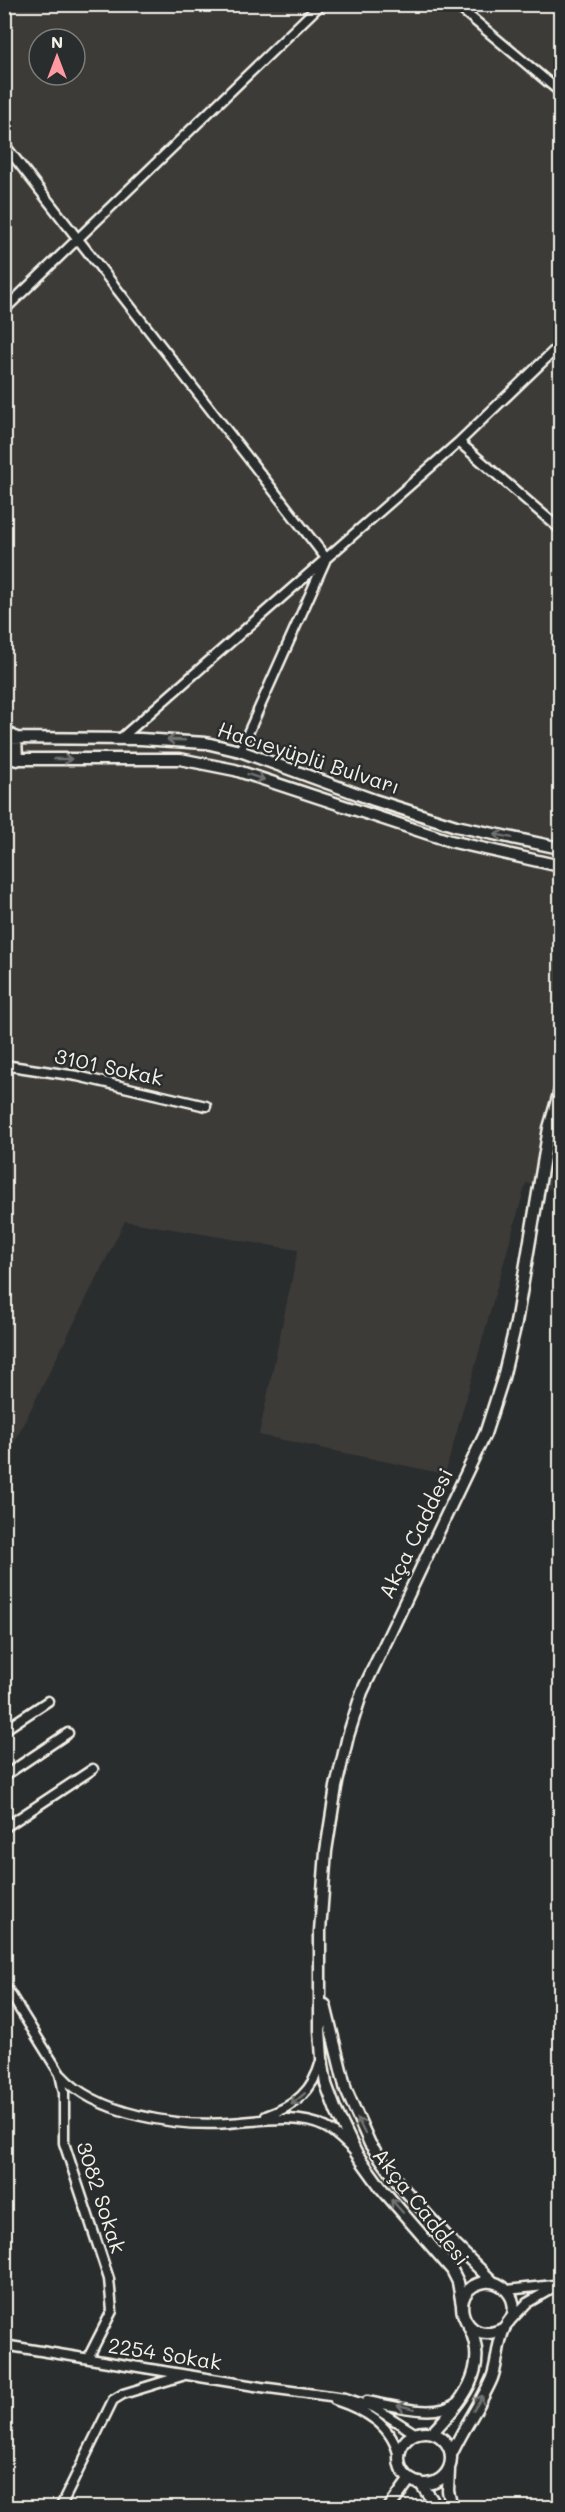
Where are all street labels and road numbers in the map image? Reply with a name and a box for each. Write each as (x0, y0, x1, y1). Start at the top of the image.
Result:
street label: Hacıeyüplü Bulvarı (214, 715, 404, 799)
street label: 3101 Sokak (52, 1041, 166, 1091)
street label: Akça Caddesi (372, 1463, 458, 1603)
street label: 3082 Sokak (71, 2138, 133, 2256)
street label: Akça Caddesi (368, 2142, 476, 2270)
street label: 2254 Sokak (106, 2331, 224, 2375)

